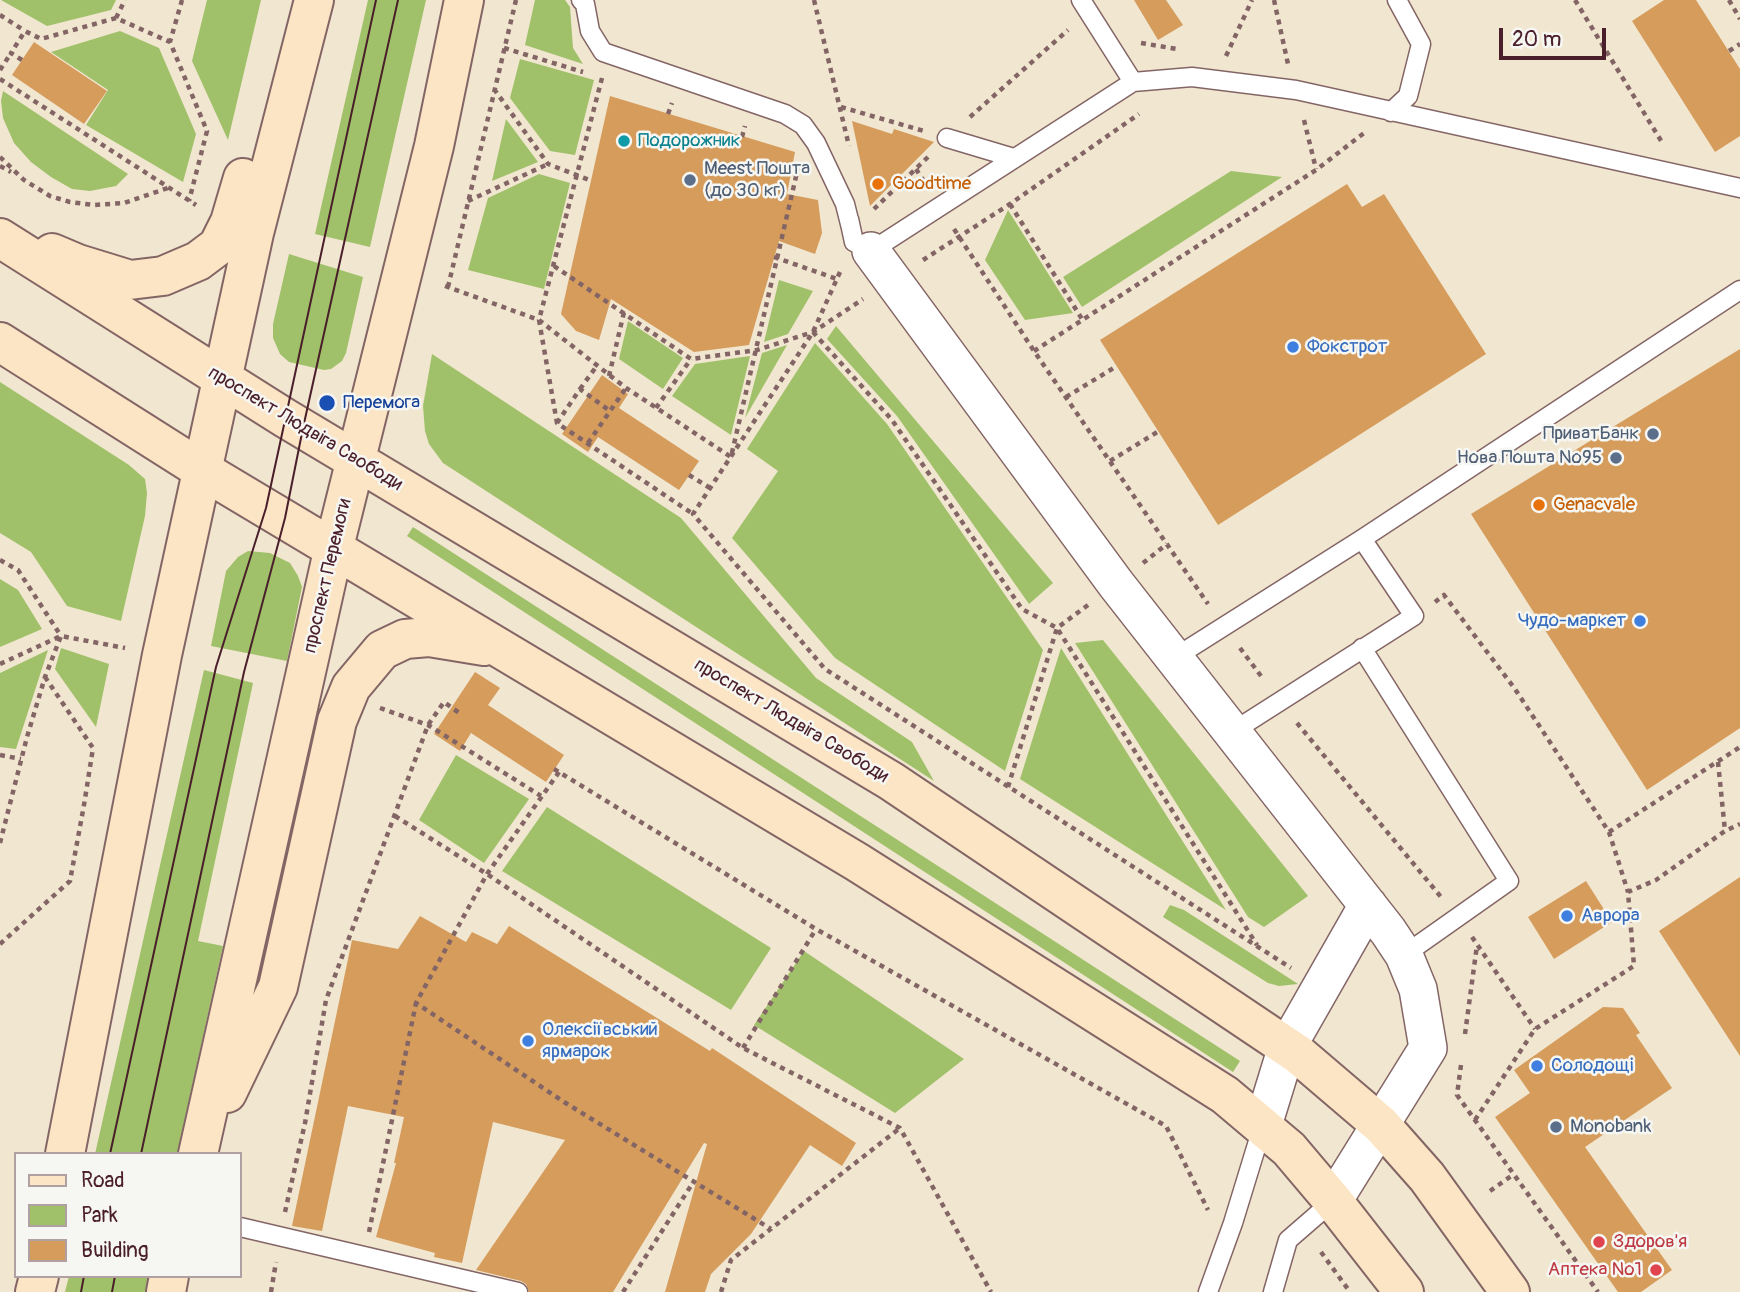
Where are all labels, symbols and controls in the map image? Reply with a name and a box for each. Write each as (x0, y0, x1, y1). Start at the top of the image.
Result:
scale bar (1502, 14, 1609, 58)
text: 20 m (1512, 26, 1561, 53)
place label: Подорожник (638, 130, 740, 152)
marker: Подорожник (616, 133, 632, 149)
place label: Meest Пошта (до 30 кг) (704, 158, 810, 202)
marker: Meest Пошта (до 30 кг) (682, 172, 698, 188)
place label: Goodtime (892, 173, 971, 195)
marker: Goodtime (870, 176, 886, 192)
place label: Фокстрот (1307, 336, 1387, 358)
marker: Фокстрот (1285, 339, 1301, 355)
street label: проспект Людвіга Свободи (204, 362, 406, 496)
place label: Перемога (343, 392, 420, 414)
marker: Перемога (317, 393, 337, 413)
place label: ПриватБанк (1543, 423, 1639, 445)
marker: ПриватБанк (1645, 426, 1661, 442)
place label: Нова Пошта №95 (1457, 447, 1602, 469)
marker: Нова Пошта №95 (1608, 450, 1624, 466)
place label: Genacvale (1553, 494, 1635, 516)
street label: проспект Перемоги (299, 497, 357, 655)
marker: Genacvale (1531, 497, 1547, 513)
place label: Чудо-маркет (1518, 610, 1626, 632)
marker: Чудо-маркет (1632, 613, 1648, 629)
street label: проспект Людвіга Свободи (690, 654, 892, 788)
place label: Аврора (1581, 905, 1640, 927)
marker: Аврора (1559, 908, 1575, 924)
place label: Олексіївський ярмарок (542, 1019, 658, 1063)
marker: Олексіївський ярмарок (520, 1033, 536, 1049)
place label: Солодощі (1551, 1055, 1633, 1077)
marker: Солодощі (1529, 1058, 1545, 1074)
place label: Monobank (1570, 1116, 1651, 1138)
marker: Monobank (1548, 1119, 1564, 1135)
legend (14, 1152, 242, 1278)
text: Road (81, 1167, 125, 1194)
text: Park (81, 1202, 118, 1229)
place label: Здоров'я (1613, 1231, 1687, 1253)
marker: Здоров'я (1591, 1234, 1607, 1250)
text: Building (81, 1237, 148, 1264)
place label: Аптека №1 (1548, 1259, 1642, 1281)
marker: Аптека №1 (1648, 1262, 1664, 1278)

